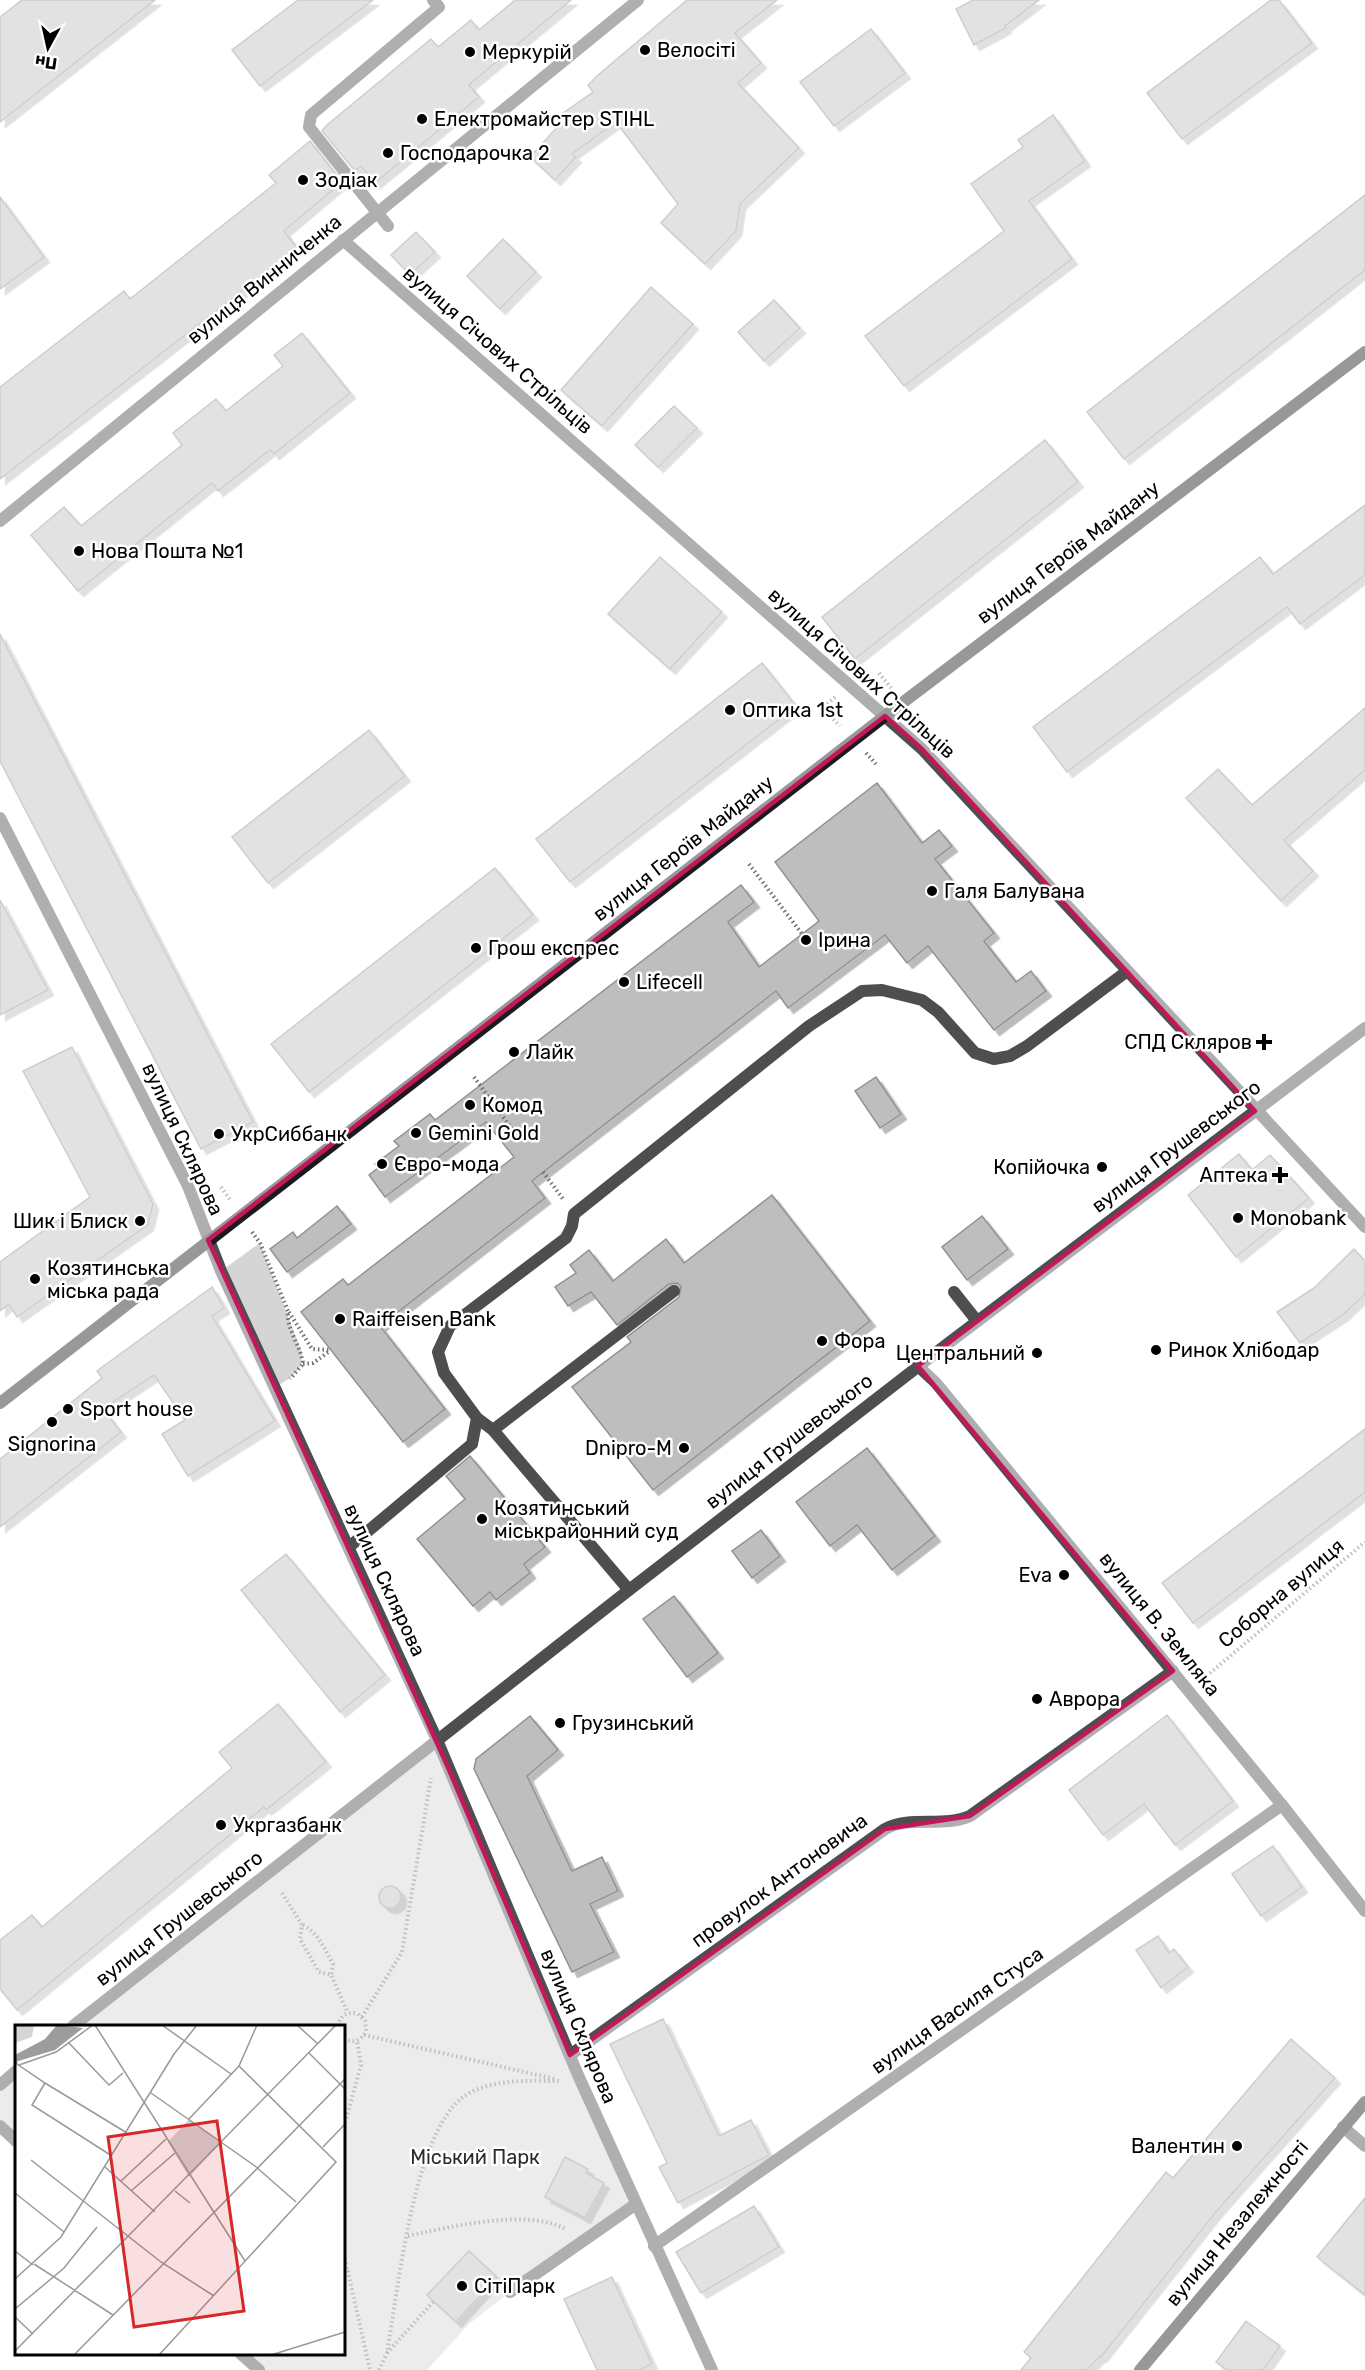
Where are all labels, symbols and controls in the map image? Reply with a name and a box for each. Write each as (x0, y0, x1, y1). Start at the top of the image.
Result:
north arrow (18, 18, 78, 78)
place label: Велосіті (657, 38, 736, 62)
place label: Меркурій (482, 40, 572, 64)
marker: Велосіті (638, 43, 652, 57)
marker: Меркурій (463, 45, 477, 59)
text: Пн (34, 51, 58, 73)
place label: Електромайстер STIHL (434, 107, 654, 131)
marker: Електромайстер STIHL (415, 112, 429, 126)
place label: Господарочка 2 (400, 141, 550, 165)
marker: Господарочка 2 (381, 146, 395, 160)
place label: Зодіак (315, 168, 378, 192)
marker: Зодіак (296, 173, 310, 187)
street label: вулиця Винниченка (182, 209, 346, 349)
street label: вулиця Січових Стрільців (398, 261, 598, 439)
street label: вулиця Героїв Майдану (972, 475, 1164, 628)
place label: Нова Пошта №1 (91, 539, 243, 563)
marker: Нова Пошта №1 (72, 544, 86, 558)
street label: вулиця Січових Стрільців (763, 583, 961, 763)
place label: Оптика 1st (742, 698, 843, 722)
marker: Оптика 1st (723, 703, 737, 717)
street label: вулиця Героїв Майдану (588, 770, 778, 926)
place label: Галя Балувана (944, 879, 1085, 903)
marker: Галя Балувана (925, 884, 939, 898)
place label: Ірина (818, 928, 871, 952)
marker: Ірина (799, 933, 813, 947)
place label: Грош експрес (488, 936, 619, 960)
marker: Грош експрес (469, 941, 483, 955)
place label: Lifecell (636, 970, 703, 994)
marker: Lifecell (617, 975, 631, 989)
place label: СПД Скляров (1124, 1030, 1252, 1054)
marker: СПД Скляров (1257, 1035, 1271, 1049)
place label: Лайк (526, 1040, 574, 1064)
marker: Лайк (507, 1045, 521, 1059)
street label: вулиця Склярова (137, 1059, 229, 1219)
street label: вулиця Грушевського (1087, 1075, 1265, 1217)
place label: Комод (482, 1093, 543, 1117)
marker: Комод (463, 1098, 477, 1112)
place label: Gemini Gold (428, 1121, 539, 1145)
place label: УкрСиббанк (231, 1122, 348, 1146)
marker: Gemini Gold (409, 1126, 423, 1140)
marker: УкрСиббанк (212, 1127, 226, 1141)
place label: Євро-мода (394, 1152, 499, 1176)
place label: Копійочка (993, 1155, 1090, 1179)
marker: Євро-мода (375, 1157, 389, 1171)
marker: Копійочка (1095, 1160, 1109, 1174)
place label: Аптека (1200, 1163, 1268, 1187)
marker: Аптека (1273, 1168, 1287, 1182)
place label: Monobank (1250, 1206, 1347, 1230)
place label: Шик і Блиск (13, 1209, 128, 1233)
marker: Monobank (1231, 1211, 1245, 1225)
marker: Шик і Блиск (133, 1214, 147, 1228)
place label: Козятинська міська рада (47, 1256, 169, 1303)
marker: Козятинська міська рада (28, 1272, 42, 1286)
place label: Raiffeisen Bank (352, 1307, 497, 1331)
marker: Raiffeisen Bank (333, 1312, 347, 1326)
place label: Фора (834, 1329, 886, 1353)
marker: Фора (815, 1334, 829, 1348)
place label: Ринок Хлібодар (1168, 1338, 1319, 1362)
place label: Центральний (896, 1341, 1025, 1365)
marker: Ринок Хлібодар (1149, 1343, 1163, 1357)
marker: Центральний (1030, 1346, 1044, 1360)
street label: вулиця Грушевського (701, 1368, 877, 1514)
place label: Sport house (80, 1397, 193, 1421)
marker: Sport house (61, 1402, 75, 1416)
marker: Signorina (45, 1415, 59, 1429)
place label: Signorina (8, 1432, 96, 1456)
place label: Dnipro-M (585, 1436, 672, 1460)
marker: Dnipro-M (677, 1441, 691, 1455)
place label: Козятинський міськрайонний суд (494, 1496, 679, 1543)
street label: вулиця Склярова (339, 1500, 431, 1660)
marker: Козятинський міськрайонний суд (475, 1512, 489, 1526)
street label: Соборна вулиця (1213, 1533, 1349, 1653)
street label: вулиця В. Земляка (1095, 1547, 1225, 1701)
place label: Eva (1018, 1563, 1052, 1587)
marker: Eva (1057, 1568, 1071, 1582)
place label: Аврора (1049, 1687, 1120, 1711)
marker: Аврора (1030, 1692, 1044, 1706)
place label: Грузинський (572, 1711, 694, 1735)
marker: Грузинський (553, 1716, 567, 1730)
street label: провулок Антоновича (686, 1808, 872, 1952)
place label: Укргазбанк (233, 1813, 342, 1837)
marker: Укргазбанк (214, 1818, 228, 1832)
street label: вулиця Грушевського (91, 1845, 267, 1991)
street label: вулиця Василя Стуса (866, 1941, 1048, 2079)
street label: вулиця Склярова (536, 1945, 622, 2107)
inset map (15, 2025, 345, 2355)
place label: Валентин (1131, 2134, 1225, 2158)
street label: вулиця Незалежності (1161, 2135, 1313, 2311)
marker: Валентин (1230, 2139, 1244, 2153)
park label: Міський Парк (410, 2145, 540, 2169)
place label: СітіПарк (474, 2274, 555, 2298)
marker: СітіПарк (455, 2279, 469, 2293)

